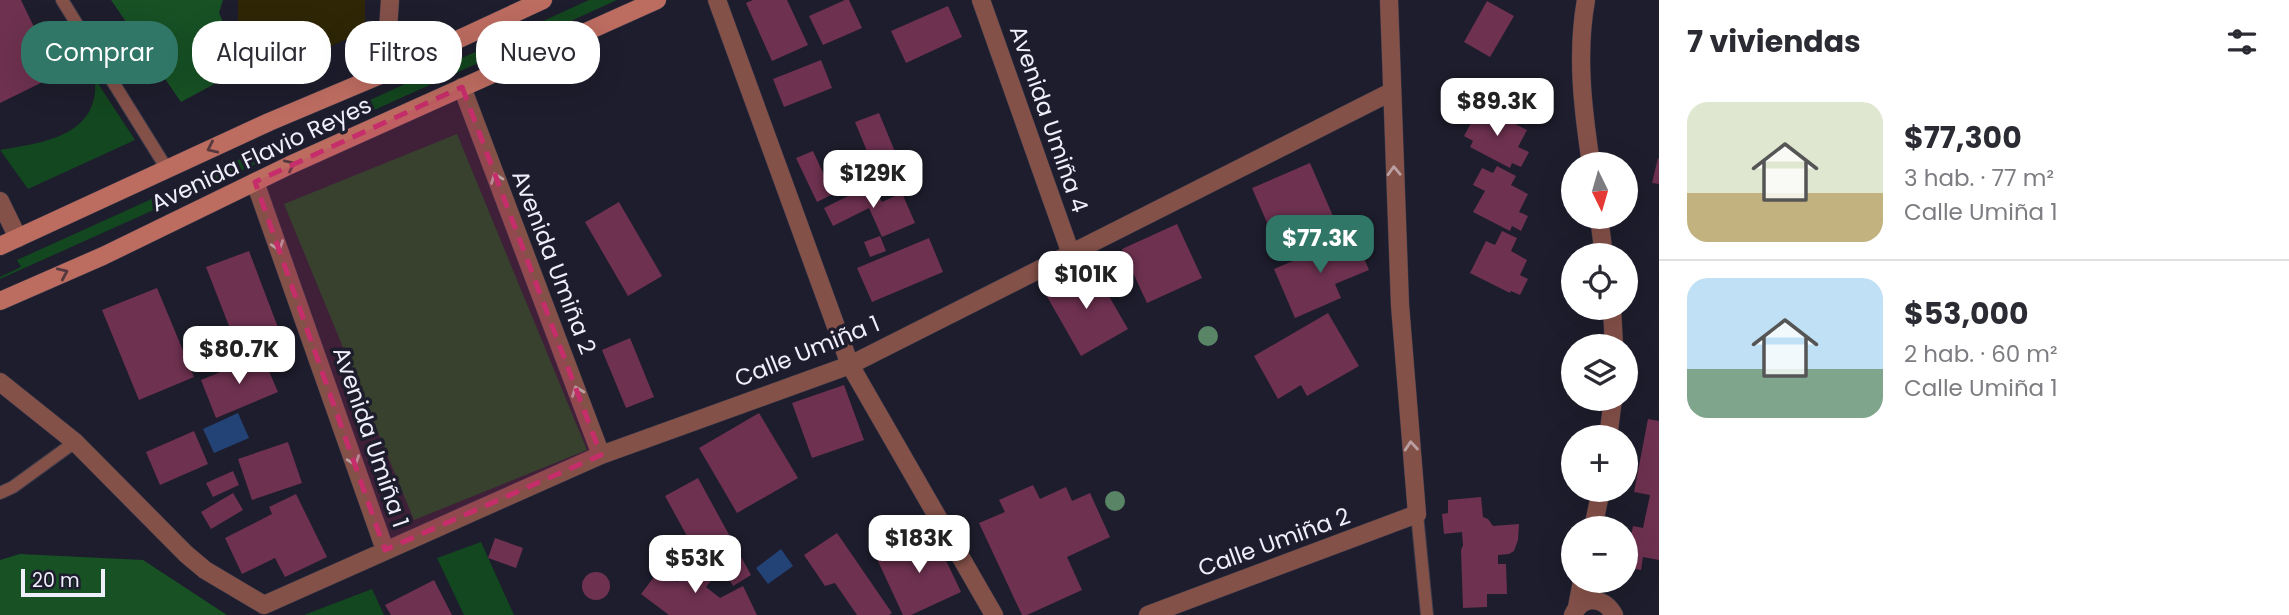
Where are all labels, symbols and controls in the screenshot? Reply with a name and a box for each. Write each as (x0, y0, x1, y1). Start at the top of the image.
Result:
text: 7 viviendas (1687, 20, 1861, 63)
chip: Comprar (21, 21, 178, 84)
chip: Alquilar (192, 21, 331, 84)
chip: Filtros (345, 21, 462, 84)
chip: Nuevo (476, 21, 600, 84)
street label: Avenida Umiña 4 (1002, 21, 1096, 217)
icon: filters (2223, 23, 2261, 61)
pin: $89.3K (1440, 78, 1554, 138)
text: $89.3K (1457, 85, 1537, 117)
street label: Avenida Flavio Reyes (145, 89, 377, 219)
text: $77,300 (1904, 116, 2022, 159)
icon: home (1743, 130, 1827, 214)
one-way arrow (207, 140, 219, 154)
pin: $129K (824, 150, 922, 210)
north arrow (1561, 152, 1638, 229)
map controls (1561, 152, 1638, 593)
text: $129K (839, 157, 907, 189)
one-way arrow (283, 159, 295, 173)
text: 3 hab. · 77 m² (1904, 162, 2054, 194)
street label: Avenida Umiña 2 (504, 165, 604, 359)
one-way arrow (1387, 165, 1402, 176)
one-way arrow (490, 173, 504, 185)
text: Calle Umiña 1 (1904, 196, 2058, 228)
pin: $77.3K (1263, 216, 1377, 275)
text: $77.3K (1282, 222, 1358, 254)
one-way arrow (270, 240, 284, 252)
button: locate (1561, 243, 1638, 320)
pin: $101K (1037, 252, 1135, 311)
text: $101K (1054, 258, 1118, 290)
one-way arrow (55, 267, 68, 281)
text: $53,000 (1904, 292, 2029, 335)
icon: home (1743, 306, 1827, 390)
street label: Calle Umiña 1 (730, 307, 884, 395)
pin: $80.7K (182, 326, 296, 386)
text: $80.7K (199, 333, 279, 365)
button: layers (1561, 334, 1638, 411)
text: 2 hab. · 60 m² (1904, 338, 2058, 370)
street label: Avenida Umiña 1 (325, 342, 417, 532)
text: Calle Umiña 1 (1904, 372, 2058, 404)
one-way arrow (571, 385, 585, 397)
button: + (1561, 425, 1638, 502)
one-way arrow (1404, 441, 1419, 452)
one-way arrow (346, 454, 360, 466)
street label: Calle Umiña 2 (1194, 500, 1354, 584)
pin: $183K (870, 516, 968, 575)
button: − (1561, 516, 1638, 593)
text: $183K (885, 522, 953, 554)
pin: $53K (654, 536, 736, 595)
text: $53K (665, 542, 725, 574)
scale bar (21, 566, 105, 598)
text: 20 m (32, 567, 80, 594)

